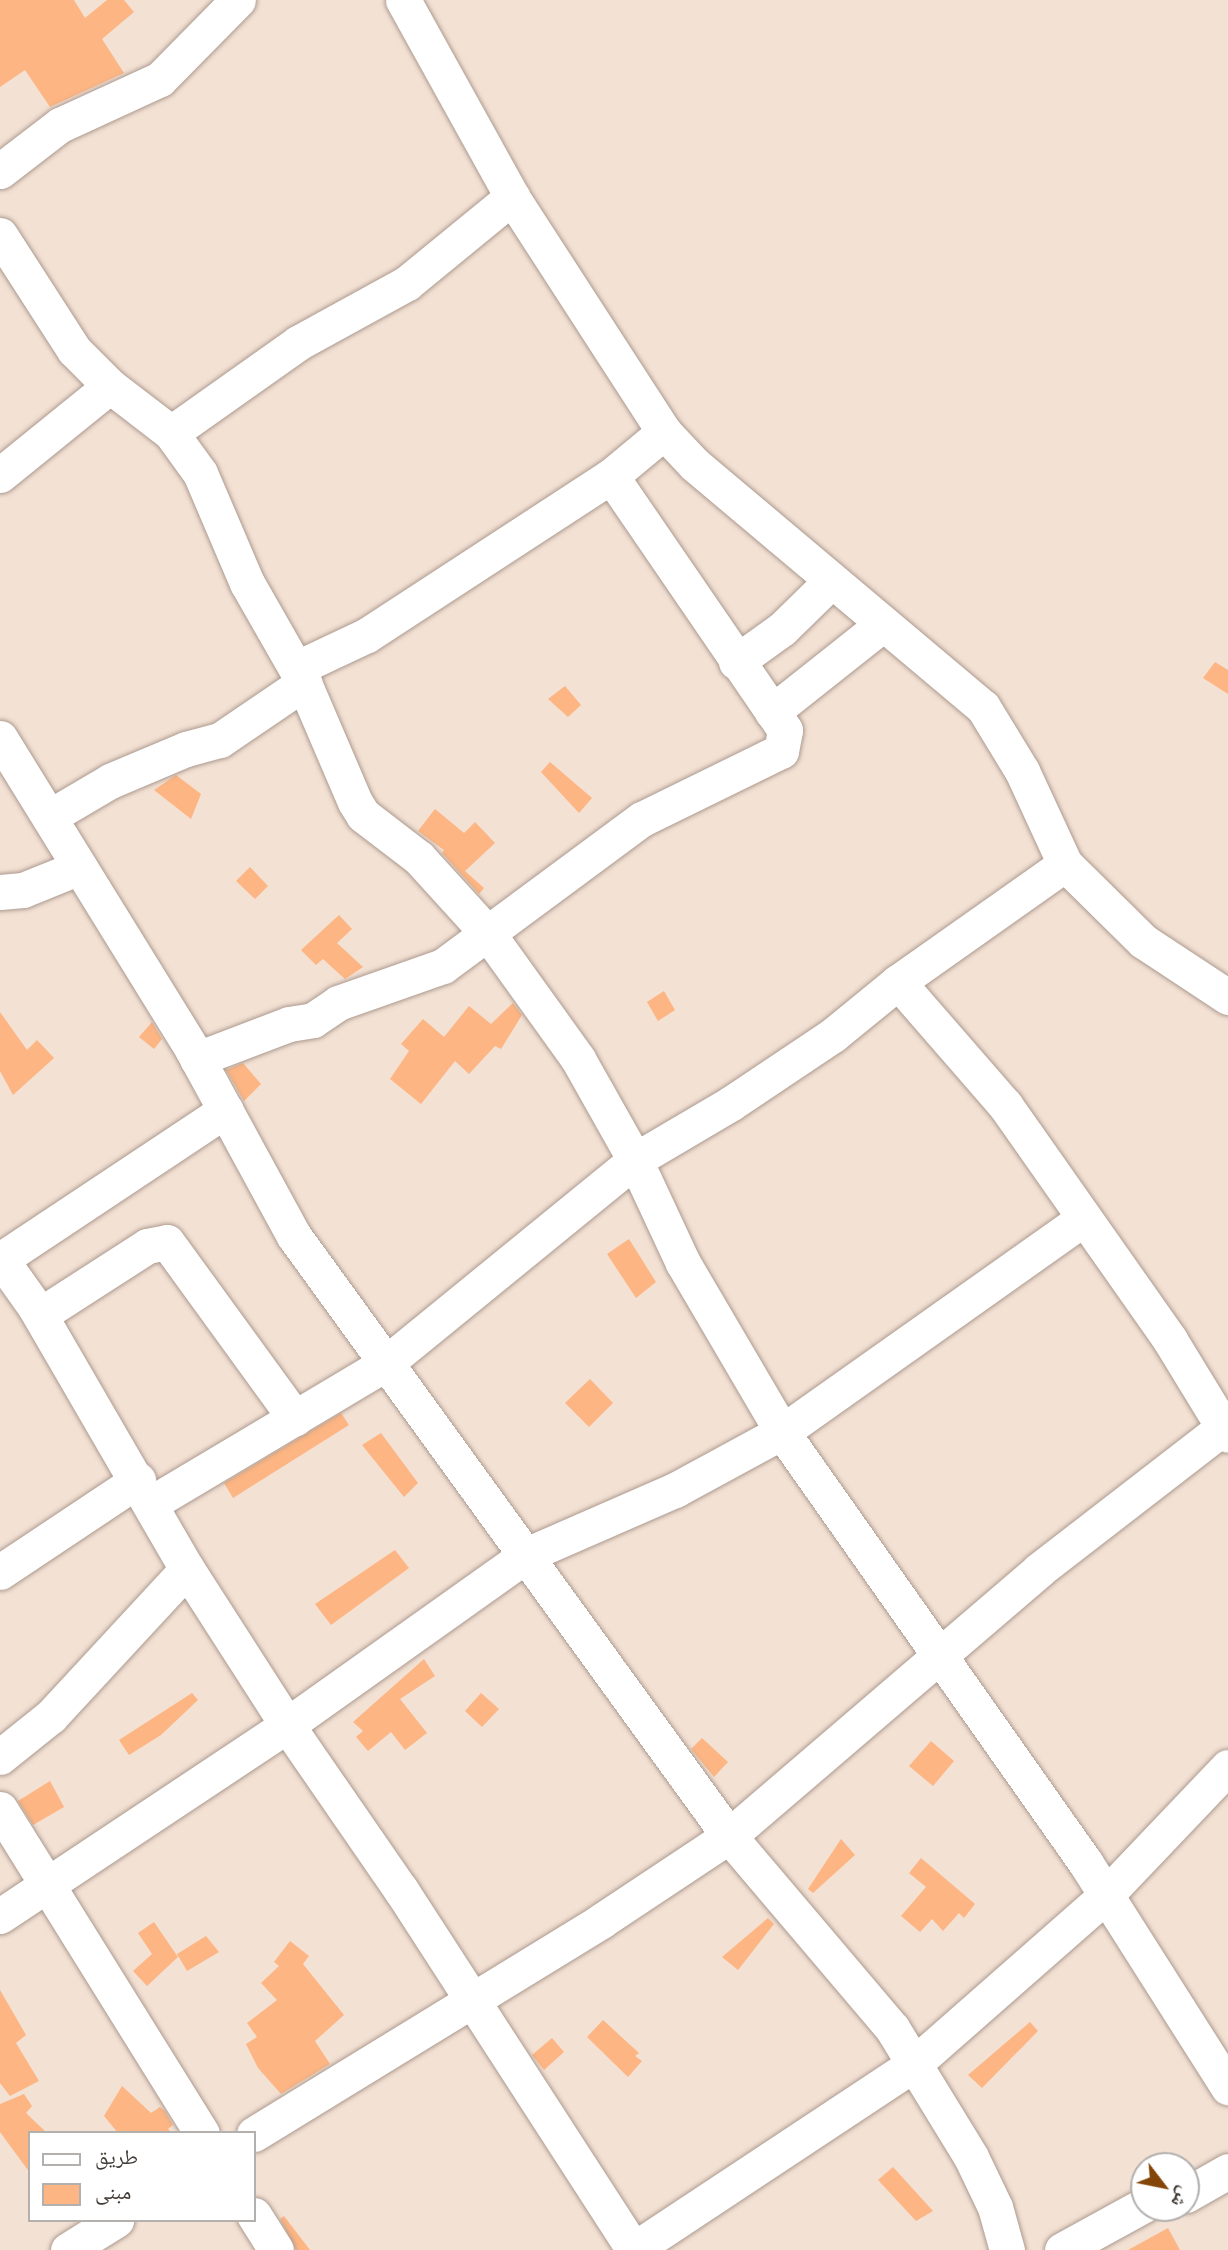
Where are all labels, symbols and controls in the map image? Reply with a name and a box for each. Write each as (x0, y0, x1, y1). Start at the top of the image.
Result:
legend (28, 2131, 256, 2222)
text: طريق (95, 2144, 138, 2169)
north arrow (1130, 2152, 1200, 2222)
text: مبنى (95, 2179, 131, 2204)
text: ش (1166, 2183, 1197, 2212)

